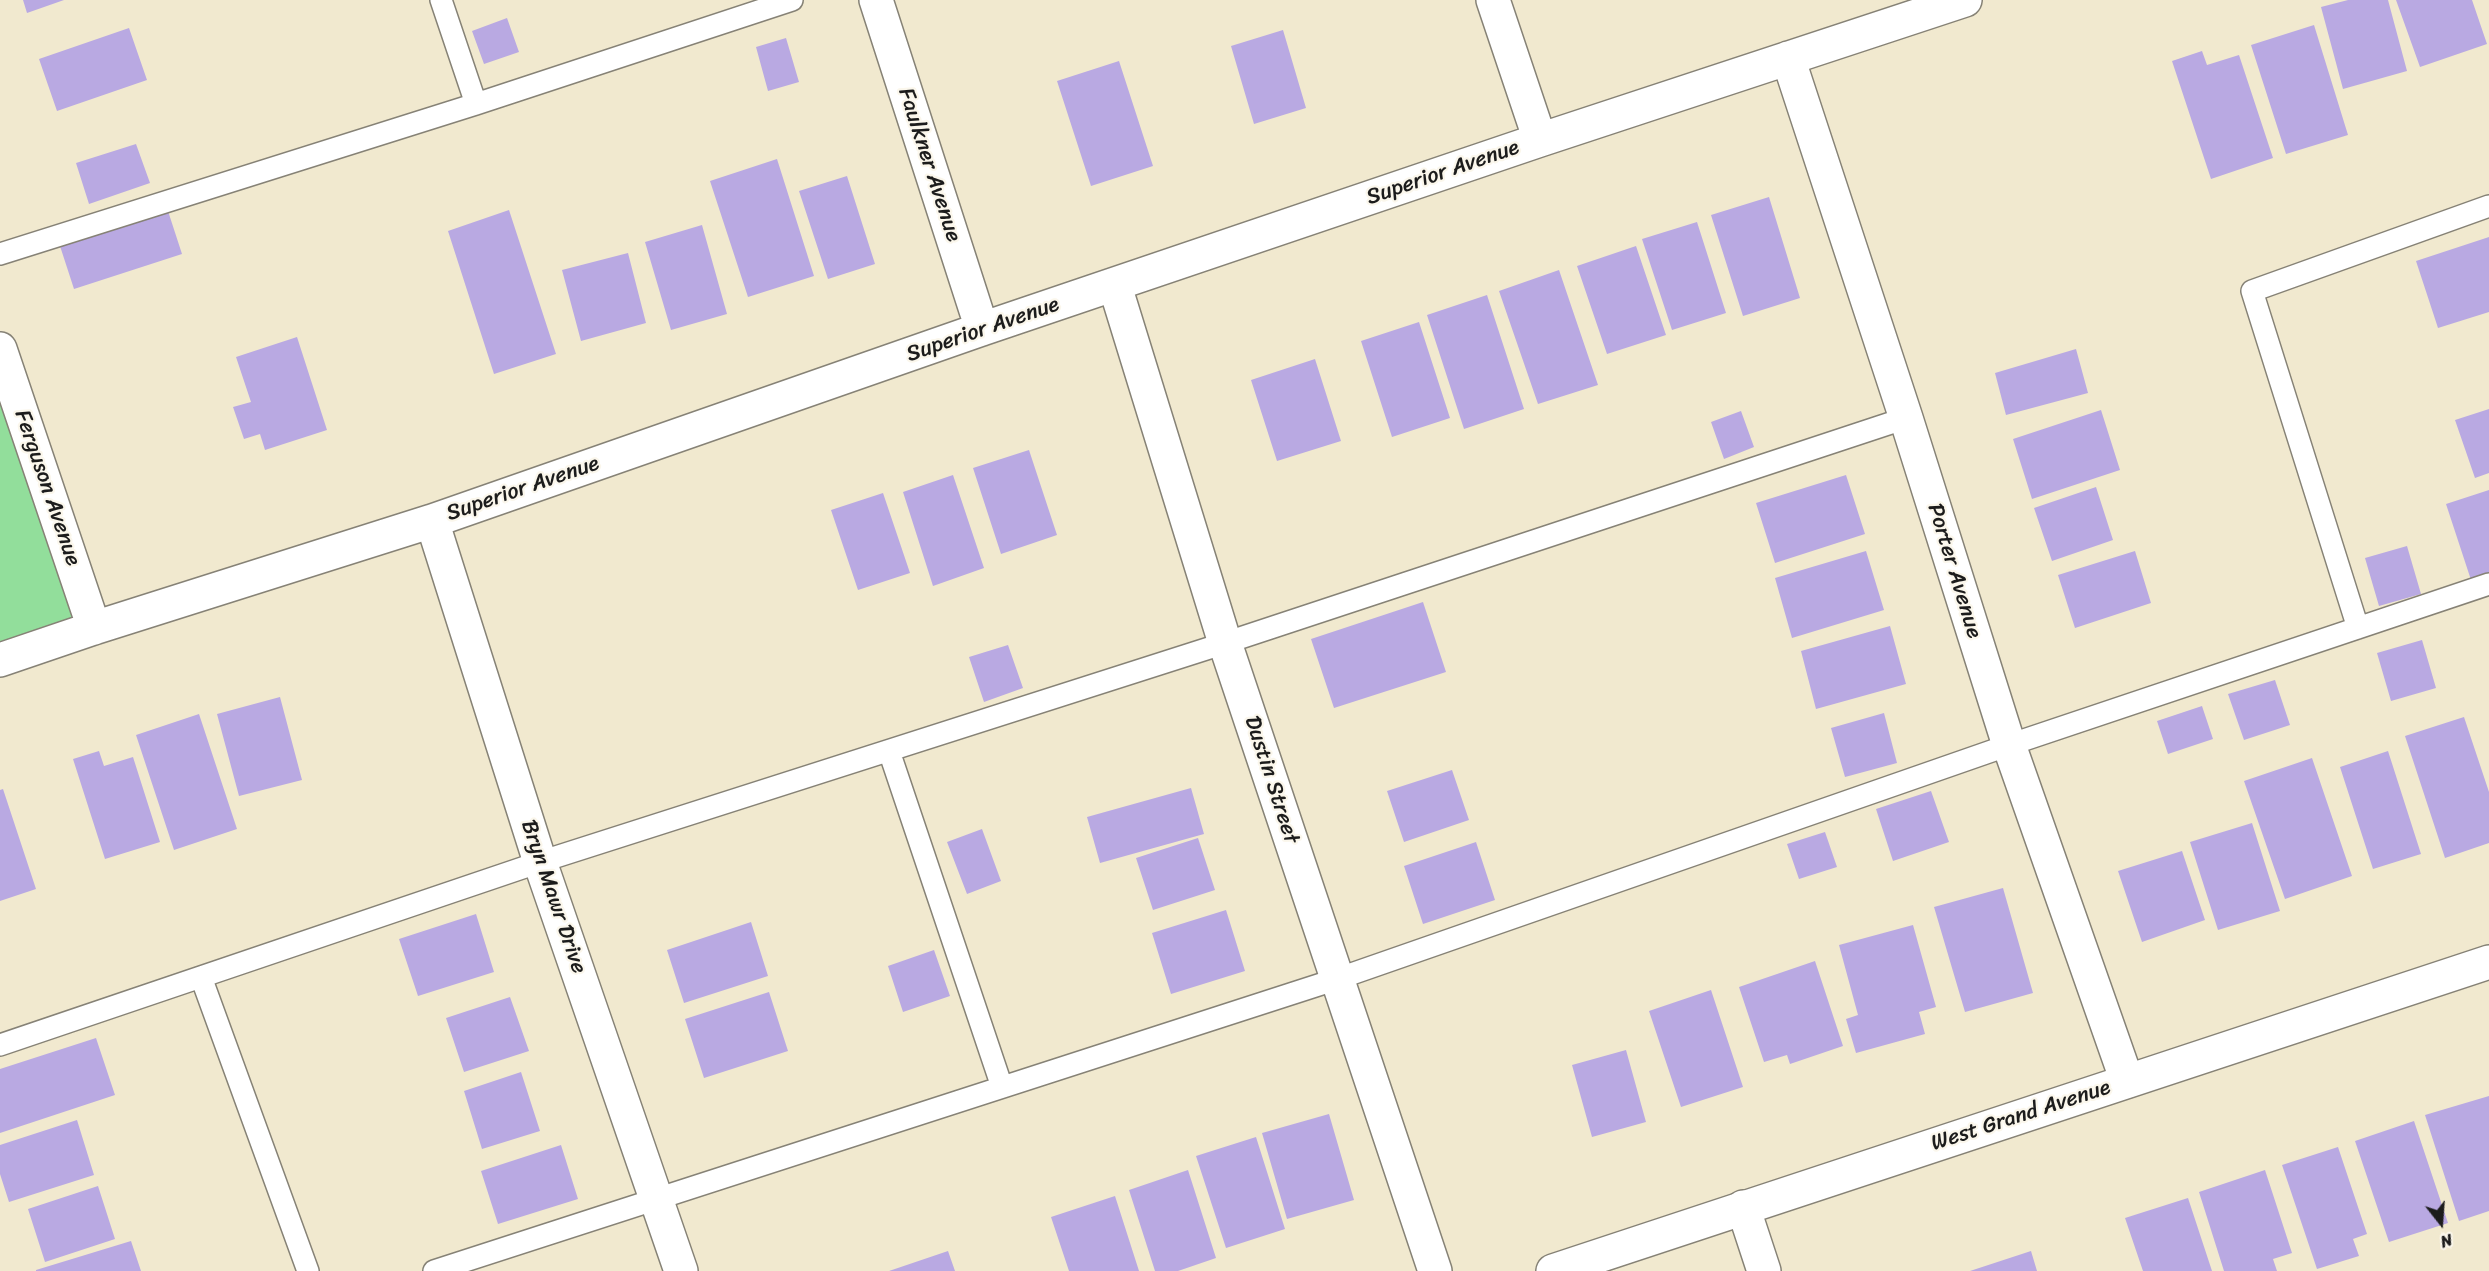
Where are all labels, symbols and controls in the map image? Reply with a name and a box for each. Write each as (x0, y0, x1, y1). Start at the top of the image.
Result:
street label: Faulkner Avenue (892, 85, 966, 245)
street label: Superior Avenue (1363, 135, 1523, 211)
street label: Superior Avenue (903, 292, 1063, 368)
street label: Ferguson Avenue (8, 407, 86, 569)
street label: Superior Avenue (443, 451, 603, 527)
street label: Porter Avenue (1921, 500, 1987, 642)
street label: Dustin Street (1238, 713, 1304, 847)
street label: Bryn Mawr Drive (514, 817, 592, 977)
street label: West Grand Avenue (1928, 1075, 2114, 1157)
north arrow (2411, 1193, 2471, 1253)
text: N (2437, 1225, 2456, 1256)

